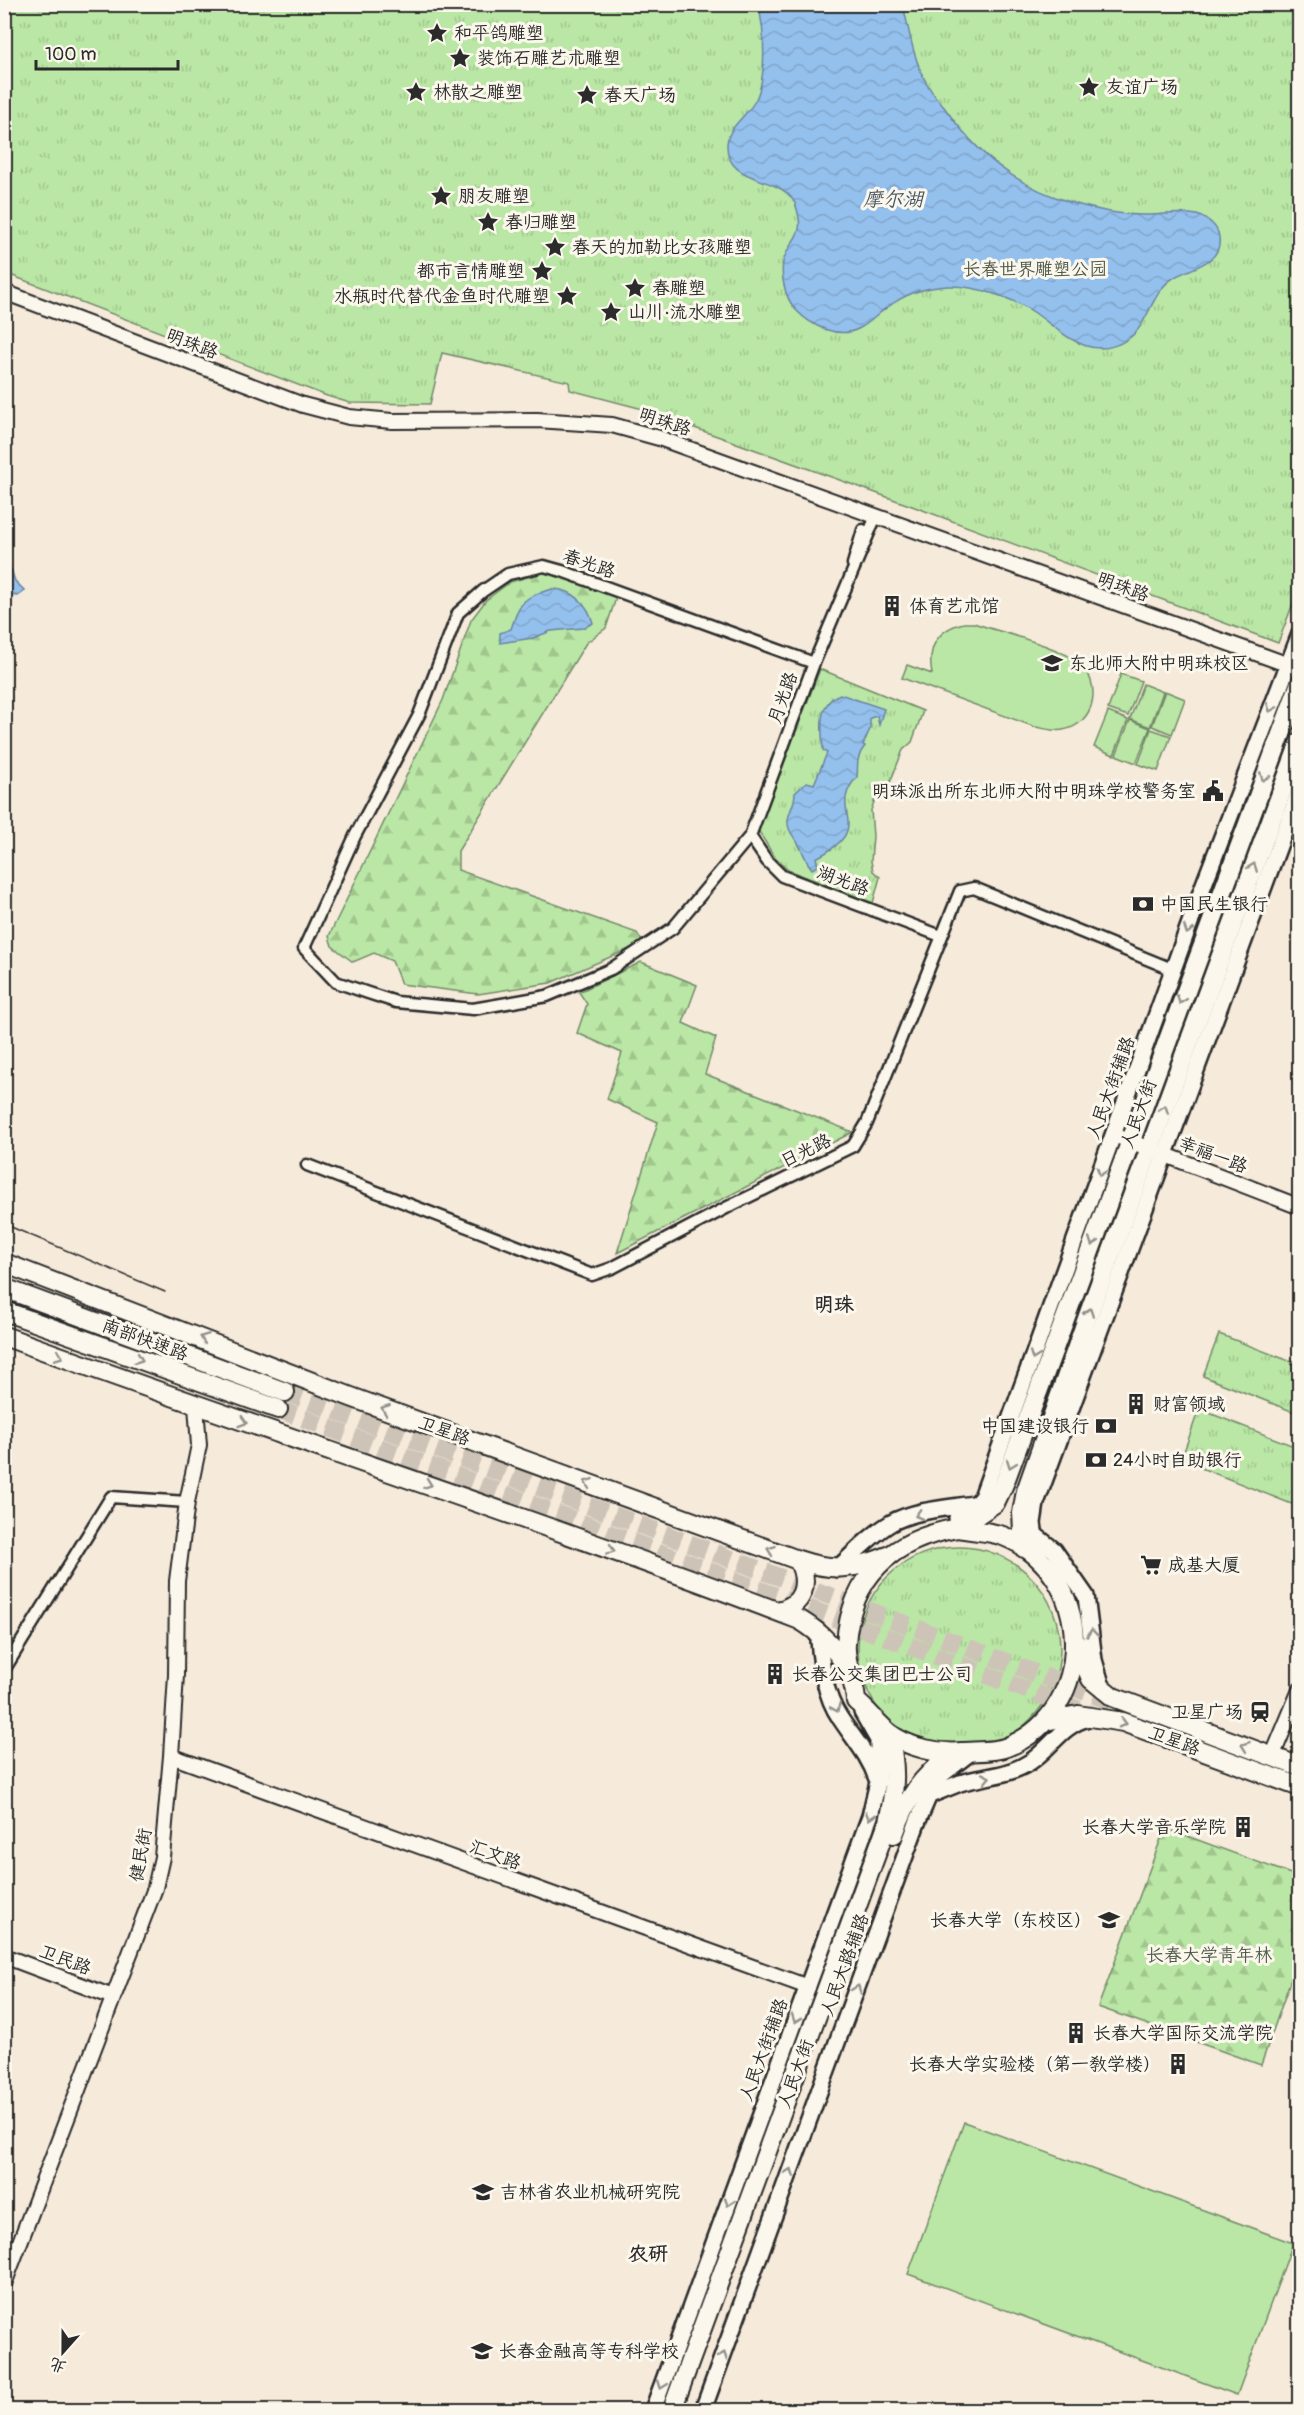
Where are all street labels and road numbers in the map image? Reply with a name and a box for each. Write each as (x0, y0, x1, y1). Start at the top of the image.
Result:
street label: 明珠路 (163, 324, 221, 364)
street label: 明珠路 (636, 403, 694, 441)
street label: 春光路 (560, 544, 618, 584)
street label: 明珠路 (1094, 567, 1152, 607)
street label: 月光路 (763, 669, 803, 727)
street label: 湖光路 (814, 861, 872, 901)
street label: 人民大街辅路 (1082, 1034, 1140, 1142)
street label: 人民大街 (1117, 1076, 1161, 1152)
street label: 日光路 (777, 1129, 835, 1173)
street label: 幸福一路 (1175, 1131, 1251, 1179)
street label: 南部快速路 (99, 1314, 191, 1366)
street label: 卫星路 (415, 1411, 473, 1451)
street label: 卫星路 (1145, 1721, 1203, 1761)
street label: 健民街 (125, 1826, 157, 1884)
street label: 汇文路 (466, 1835, 524, 1875)
street label: 人民大路辅路 (816, 1910, 874, 2020)
street label: 卫民路 (36, 1940, 94, 1980)
street label: 人民大街辅路 (735, 1995, 793, 2105)
street label: 人民大街 (773, 2036, 819, 2112)

